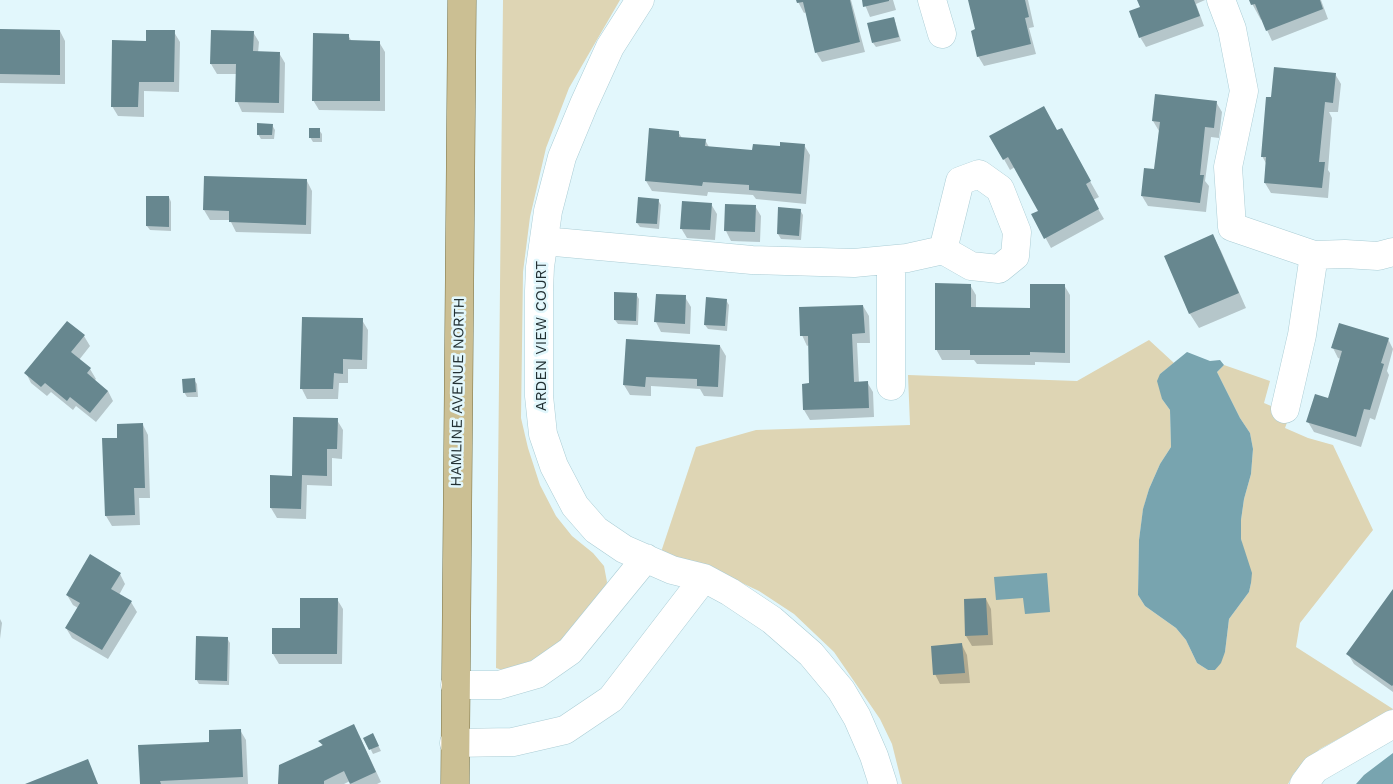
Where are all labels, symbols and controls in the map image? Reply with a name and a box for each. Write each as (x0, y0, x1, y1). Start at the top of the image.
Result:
street label: ARDEN VIEW COURT (533, 261, 551, 411)
street label: HAMLINE AVENUE NORTH (447, 297, 469, 487)

